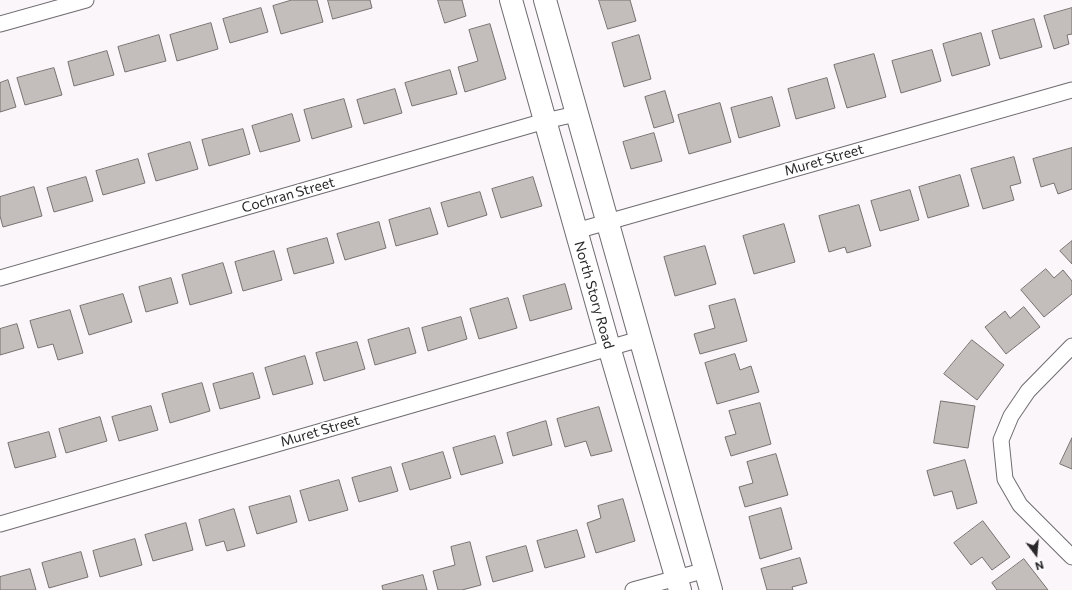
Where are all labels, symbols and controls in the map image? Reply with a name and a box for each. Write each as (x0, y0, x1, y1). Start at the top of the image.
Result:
street label: Muret Street (782, 141, 866, 179)
street label: Cochran Street (240, 174, 336, 216)
street label: North Story Road (571, 239, 617, 351)
street label: Muret Street (278, 412, 362, 450)
north arrow (1016, 534, 1056, 574)
text: N (1034, 559, 1045, 573)

